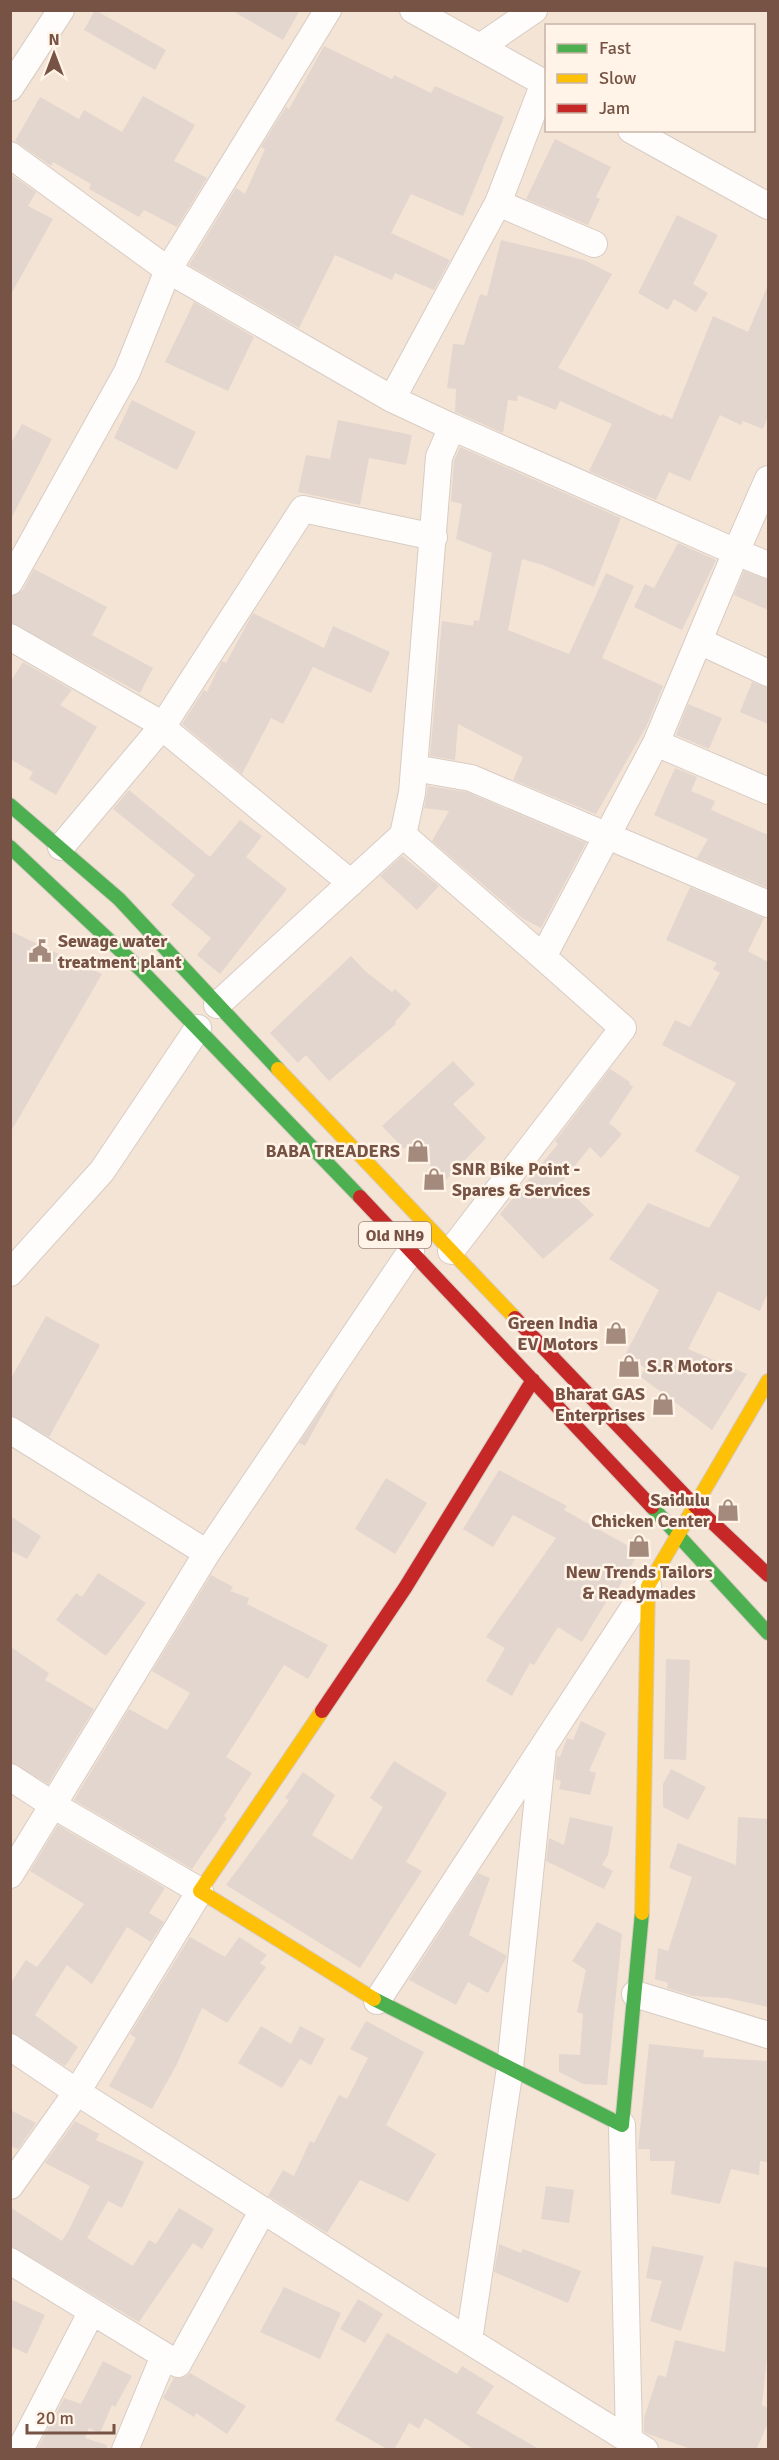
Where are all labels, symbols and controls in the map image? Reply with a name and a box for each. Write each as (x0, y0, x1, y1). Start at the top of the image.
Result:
north arrow (24, 24, 84, 84)
legend (545, 24, 755, 132)
text: N (48, 30, 60, 50)
text: Fast (599, 37, 631, 59)
text: Slow (599, 67, 636, 89)
text: Jam (599, 97, 630, 119)
place label: Sewage water treatment plant (57, 930, 182, 973)
public building icon: Sewage water treatment plant (27, 938, 53, 964)
shop icon: BABA TREADERS (405, 1138, 431, 1164)
place label: BABA TREADERS (265, 1140, 400, 1162)
place label: SNR Bike Point - Spares & Services (452, 1158, 590, 1201)
shop icon: SNR Bike Point - Spares & Services (421, 1166, 447, 1192)
road number: Old NH9 (359, 1222, 431, 1248)
place label: Green India EV Motors (508, 1312, 598, 1355)
shop icon: Green India EV Motors (603, 1320, 629, 1346)
shop icon: S.R Motors (616, 1353, 642, 1379)
place label: S.R Motors (647, 1355, 733, 1377)
place label: Bharat GAS Enterprises (555, 1383, 645, 1426)
shop icon: Bharat GAS Enterprises (650, 1391, 676, 1417)
place label: Saidulu Chicken Center (591, 1489, 711, 1532)
shop icon: Saidulu Chicken Center (715, 1497, 741, 1523)
shop icon: New Trends Tailors & Readymades (626, 1533, 652, 1559)
place label: New Trends Tailors & Readymades (565, 1561, 713, 1604)
scale bar (27, 2397, 114, 2435)
text: 20 m (36, 2407, 74, 2429)

